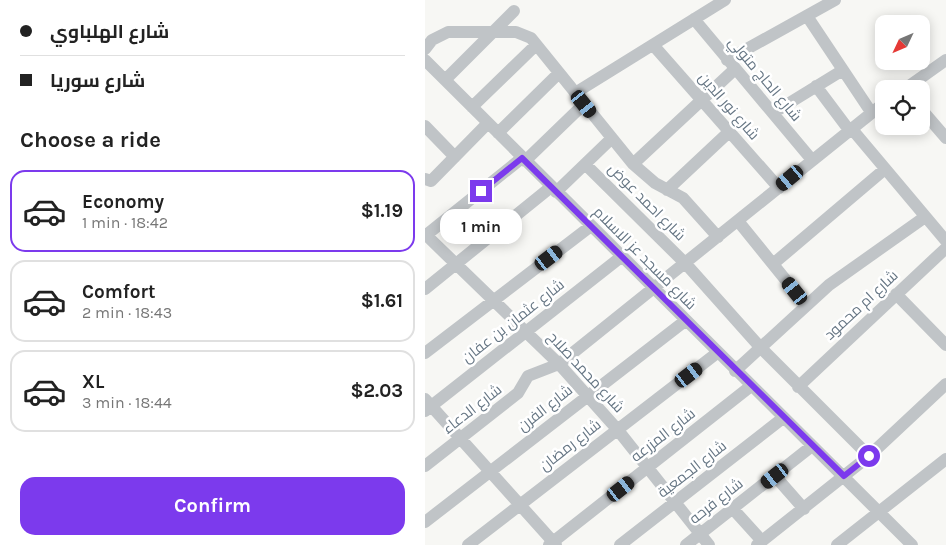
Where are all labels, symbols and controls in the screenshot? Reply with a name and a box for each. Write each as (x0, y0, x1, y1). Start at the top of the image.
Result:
north arrow (875, 15, 930, 70)
map controls (875, 15, 930, 135)
text: شارع الهلباوي (50, 21, 169, 43)
street label: شارع الحاج متولي (722, 33, 805, 127)
street label: شارع نور الدين (693, 69, 763, 145)
text: شارع سوريا (50, 70, 145, 92)
button: locate (875, 80, 930, 135)
car (568, 88, 599, 120)
text: Choose a ride (20, 127, 161, 153)
street label: شارع احمد عوض (603, 160, 689, 246)
car (773, 163, 806, 193)
route end (470, 180, 492, 202)
icon: car (22, 189, 67, 234)
text: Economy (82, 191, 164, 213)
text: $1.19 (361, 200, 403, 222)
street label: شارع مسجد عز الاسلام (588, 203, 700, 315)
callout: 1 min (440, 208, 522, 244)
text: 1 min · 18:42 (82, 213, 168, 232)
text: 1 min (461, 217, 501, 236)
car (532, 243, 565, 273)
street label: شارع ام محمود (820, 266, 903, 345)
street label: شارع عثمان بن عفان (458, 275, 569, 368)
car (779, 275, 810, 307)
icon: car (22, 279, 67, 324)
text: Comfort (82, 281, 156, 303)
text: $1.61 (361, 290, 403, 312)
text: 2 min · 18:43 (82, 303, 172, 322)
street label: شارع محمد صلاح (542, 328, 628, 418)
car (672, 360, 705, 390)
icon: car (22, 369, 67, 414)
text: XL (82, 371, 104, 393)
text: $2.03 (350, 380, 403, 402)
street label: شارع الدعاء (439, 380, 506, 439)
street label: شارع الفرن (514, 381, 577, 437)
text: 3 min · 18:44 (82, 393, 172, 412)
street label: شارع المزرعه (627, 404, 700, 467)
street label: شارع رمضان (536, 415, 606, 476)
street label: شارع الجمعية (654, 436, 731, 503)
route start (858, 445, 880, 467)
car (758, 461, 791, 491)
car (604, 474, 637, 504)
street label: شارع فرحه (686, 474, 748, 529)
button: Confirm (20, 477, 405, 535)

